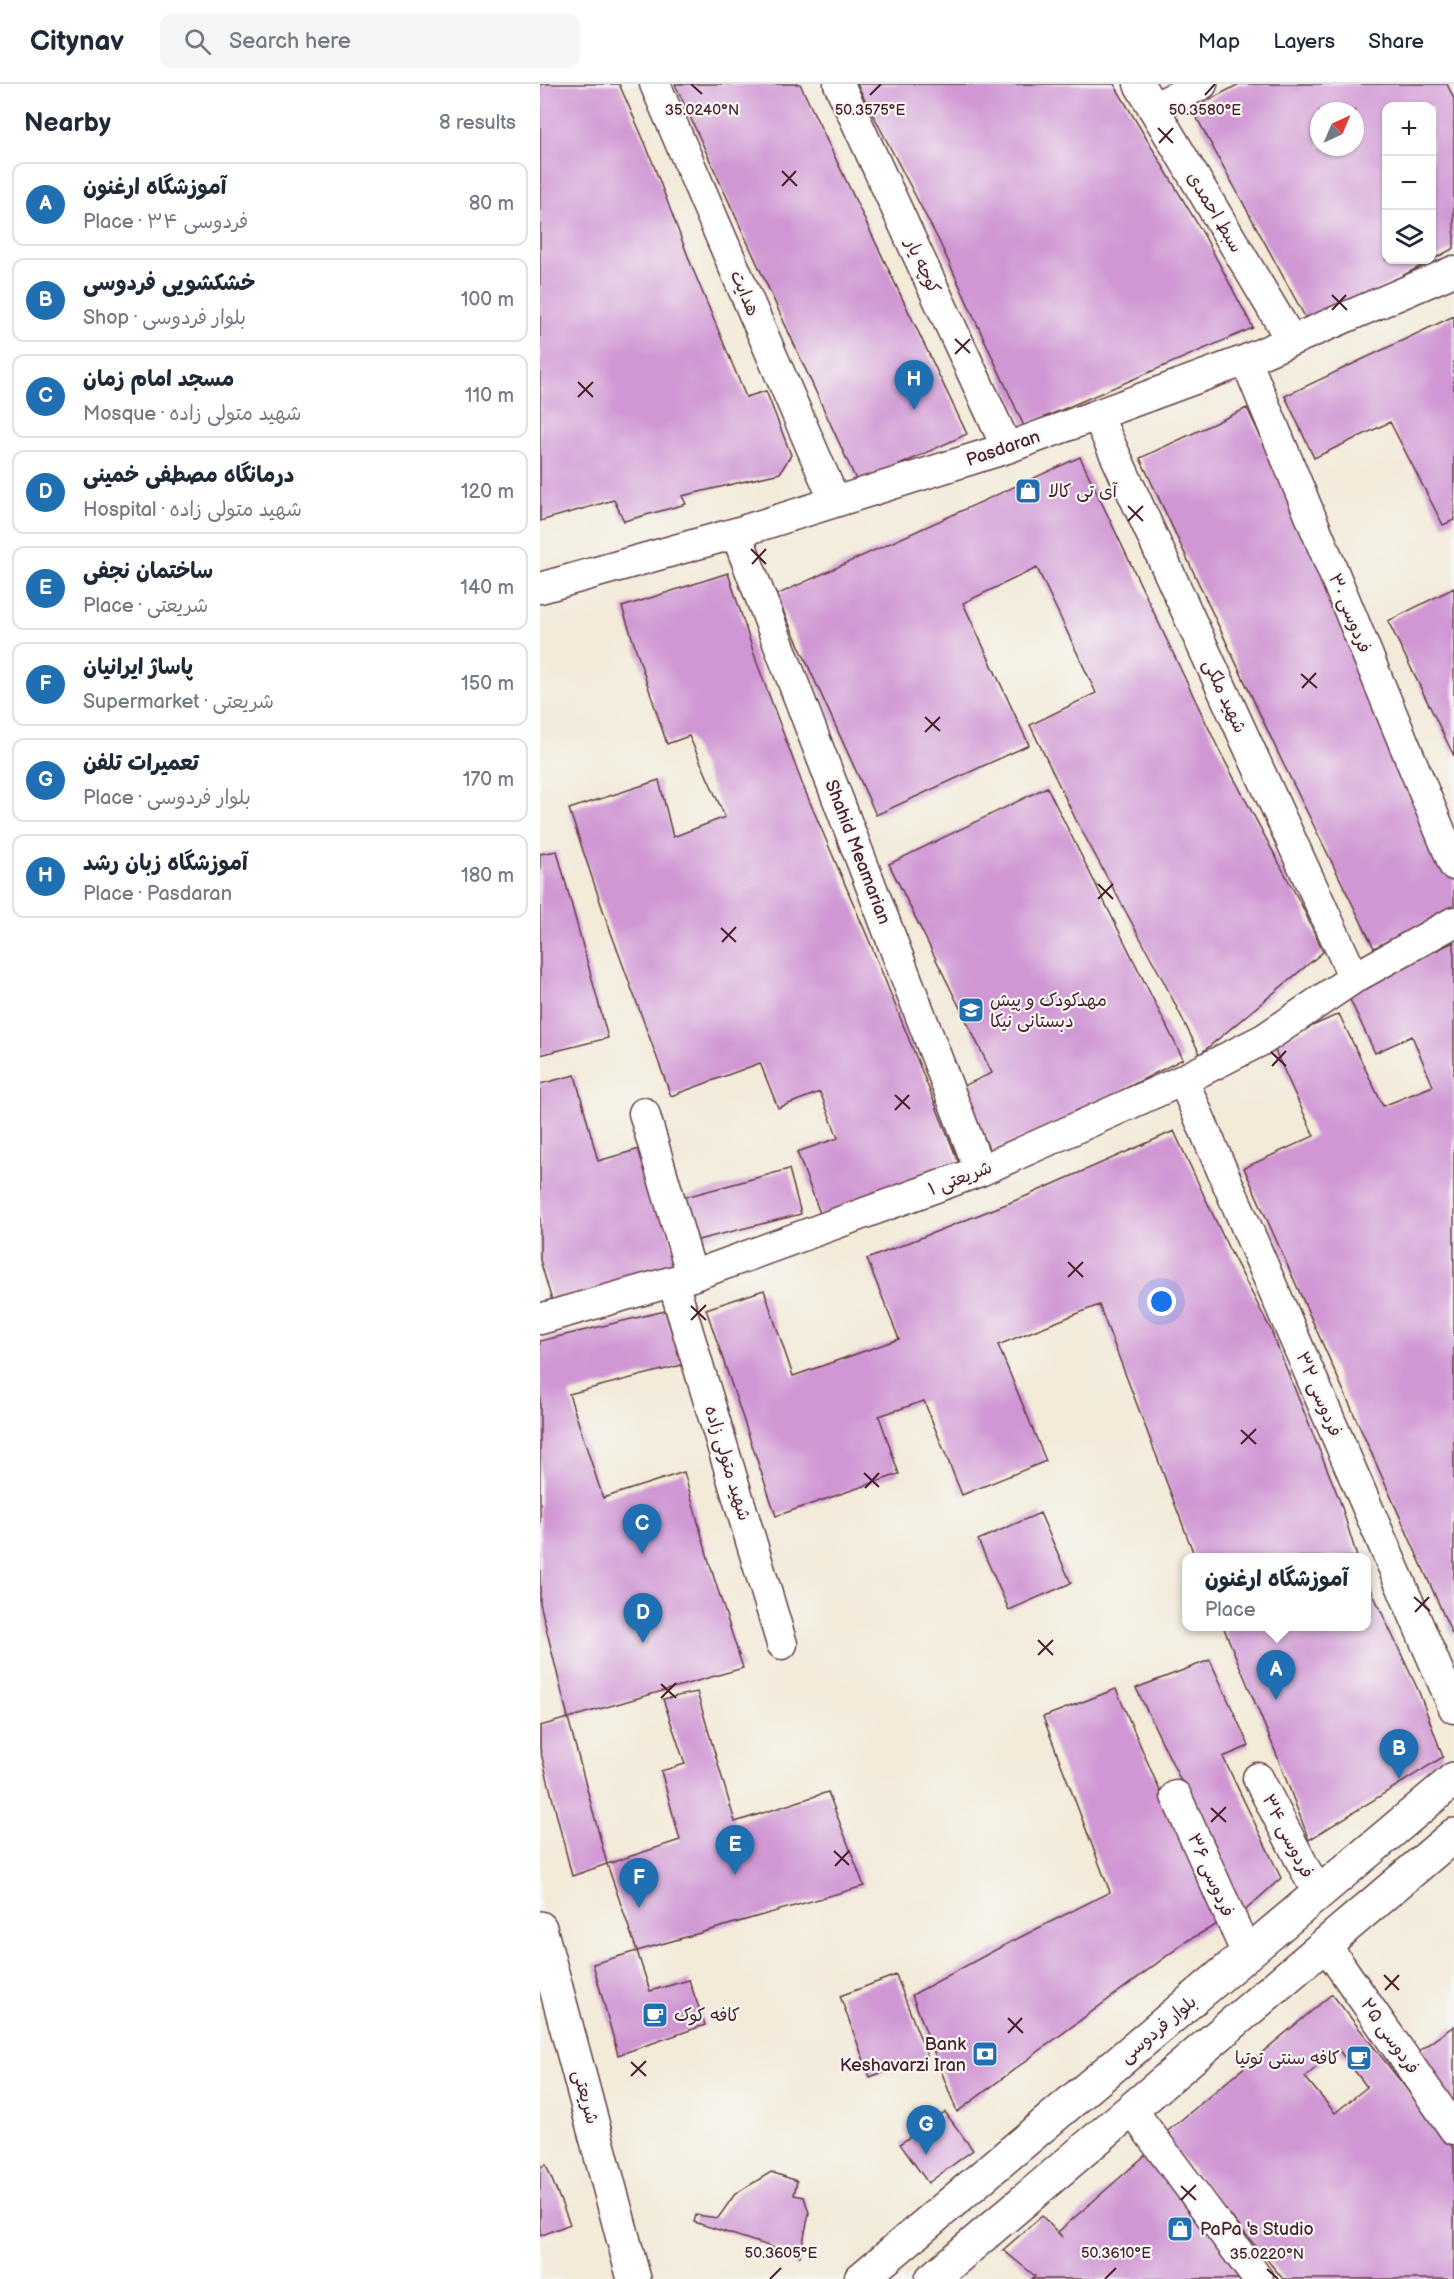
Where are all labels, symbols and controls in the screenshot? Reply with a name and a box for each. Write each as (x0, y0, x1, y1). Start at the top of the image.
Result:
search box (160, 14, 580, 68)
text: Citynav (30, 25, 124, 58)
icon: search (181, 25, 214, 58)
text: Search here (229, 28, 351, 55)
text: Map (1198, 29, 1240, 54)
text: Layers (1273, 29, 1335, 54)
text: Share (1368, 29, 1424, 54)
text: 35.0240°N (665, 101, 739, 120)
text: 50.3575°E (835, 101, 905, 120)
text: 50.3580°E (1169, 101, 1241, 120)
north arrow (1310, 102, 1364, 156)
map controls (1382, 102, 1436, 264)
button: + (1382, 102, 1436, 156)
text: Nearby (24, 108, 111, 139)
text: 8 results (439, 111, 516, 135)
button: − (1382, 156, 1436, 210)
street label: سبط احمدی (1182, 168, 1247, 256)
text: آموزشگاه ارغنون (83, 174, 226, 201)
text: A (39, 192, 52, 216)
text: 80 m (469, 192, 514, 216)
text: Place · فردوسی ۳۴ (83, 210, 248, 234)
button: layers (1382, 210, 1436, 264)
street label: کوچه یار (899, 233, 945, 298)
street label: هدایت (726, 267, 763, 319)
text: خشکشویی فردوسی (83, 270, 255, 297)
text: B (38, 288, 53, 312)
text: 100 m (461, 288, 514, 312)
text: Shop · بلوار فردوسی (83, 306, 246, 330)
pin: H (894, 360, 934, 410)
text: مسجد امام زمان (83, 366, 234, 393)
text: C (38, 384, 53, 408)
text: 110 m (465, 384, 514, 408)
text: Mosque · شهید متولی زاده (83, 402, 302, 426)
street label: Pasdaran (963, 426, 1043, 471)
text: درمانگاه مصطفی خمینی (83, 462, 294, 489)
shop icon: آی تی کالا (1013, 476, 1043, 506)
text: D (39, 480, 52, 504)
text: 120 m (461, 480, 514, 504)
place label: آی تی کالا (1048, 481, 1119, 502)
text: Hospital · شهید متولی زاده (83, 498, 302, 522)
text: ساختمان نجفی (83, 558, 213, 585)
street label: فردوسی ۳۰ (1324, 570, 1375, 656)
text: E (39, 576, 52, 600)
text: 140 m (460, 576, 514, 600)
text: Place · شریعتی (83, 594, 208, 618)
text: پاساژ ایرانیان (83, 654, 193, 681)
street label: شهید ملکی (1198, 656, 1251, 736)
text: F (39, 672, 52, 696)
text: 150 m (461, 672, 514, 696)
text: Supermarket · شریعتی (83, 690, 274, 714)
text: تعمیرات تلفن (83, 750, 199, 777)
text: G (38, 768, 53, 792)
text: 170 m (463, 768, 514, 792)
street label: Shahid Meamarian (820, 777, 895, 927)
text: Place · بلوار فردوسی (83, 786, 251, 810)
text: آموزشگاه زبان رشد (83, 850, 248, 877)
text: H (38, 864, 53, 888)
text: 180 m (461, 864, 514, 888)
text: Place · Pasdaran (83, 882, 232, 906)
place label: مهدکودک و پیش دبستانی نیکا (990, 990, 1107, 1032)
school or university icon: مهدکودک و پیش دبستانی نیکا (956, 995, 986, 1025)
street label: شریعتی ۱ (925, 1157, 995, 1200)
your location (1147, 1287, 1176, 1316)
street label: فردوسی ۳۲ (1291, 1349, 1346, 1440)
street label: شهید متولی زاده (700, 1403, 755, 1523)
pin: C (622, 1504, 662, 1554)
popup (1182, 1553, 1371, 1631)
text: آموزشگاه ارغنون (1205, 1566, 1348, 1593)
pin: D (624, 1594, 662, 1643)
text: Place (1205, 1598, 1256, 1622)
pin: A (1256, 1650, 1296, 1700)
pin: B (1380, 1730, 1418, 1779)
street label: فردوسی ۳۴ (1257, 1791, 1318, 1882)
pin: E (716, 1826, 754, 1875)
street label: فردوسی ۳۶ (1183, 1830, 1238, 1920)
pin: F (620, 1858, 658, 1908)
street label: بلوار فردوسی (1116, 1991, 1201, 2067)
street label: فردوسی ۲۵ (1356, 1994, 1423, 2078)
cafe icon: کافه کوک (640, 2000, 670, 2030)
place label: کافه کوک (674, 2005, 740, 2026)
place label: Bank Keshavarzi Iran (840, 2034, 966, 2076)
bank icon: Bank Keshavarzi Iran (970, 2039, 1000, 2069)
cafe icon: کافه سنتی توتیا (1344, 2043, 1374, 2073)
place label: کافه سنتی توتیا (1235, 2048, 1340, 2069)
street label: شریعتی (568, 2068, 603, 2127)
pin: G (906, 2106, 946, 2155)
shop icon: PaPa 's Studio (1165, 2214, 1195, 2244)
place label: PaPa 's Studio (1200, 2219, 1314, 2240)
text: 50.3605°E (745, 2244, 817, 2263)
text: 50.3610°E (1081, 2244, 1151, 2263)
text: 35.0220°N (1230, 2245, 1304, 2264)

